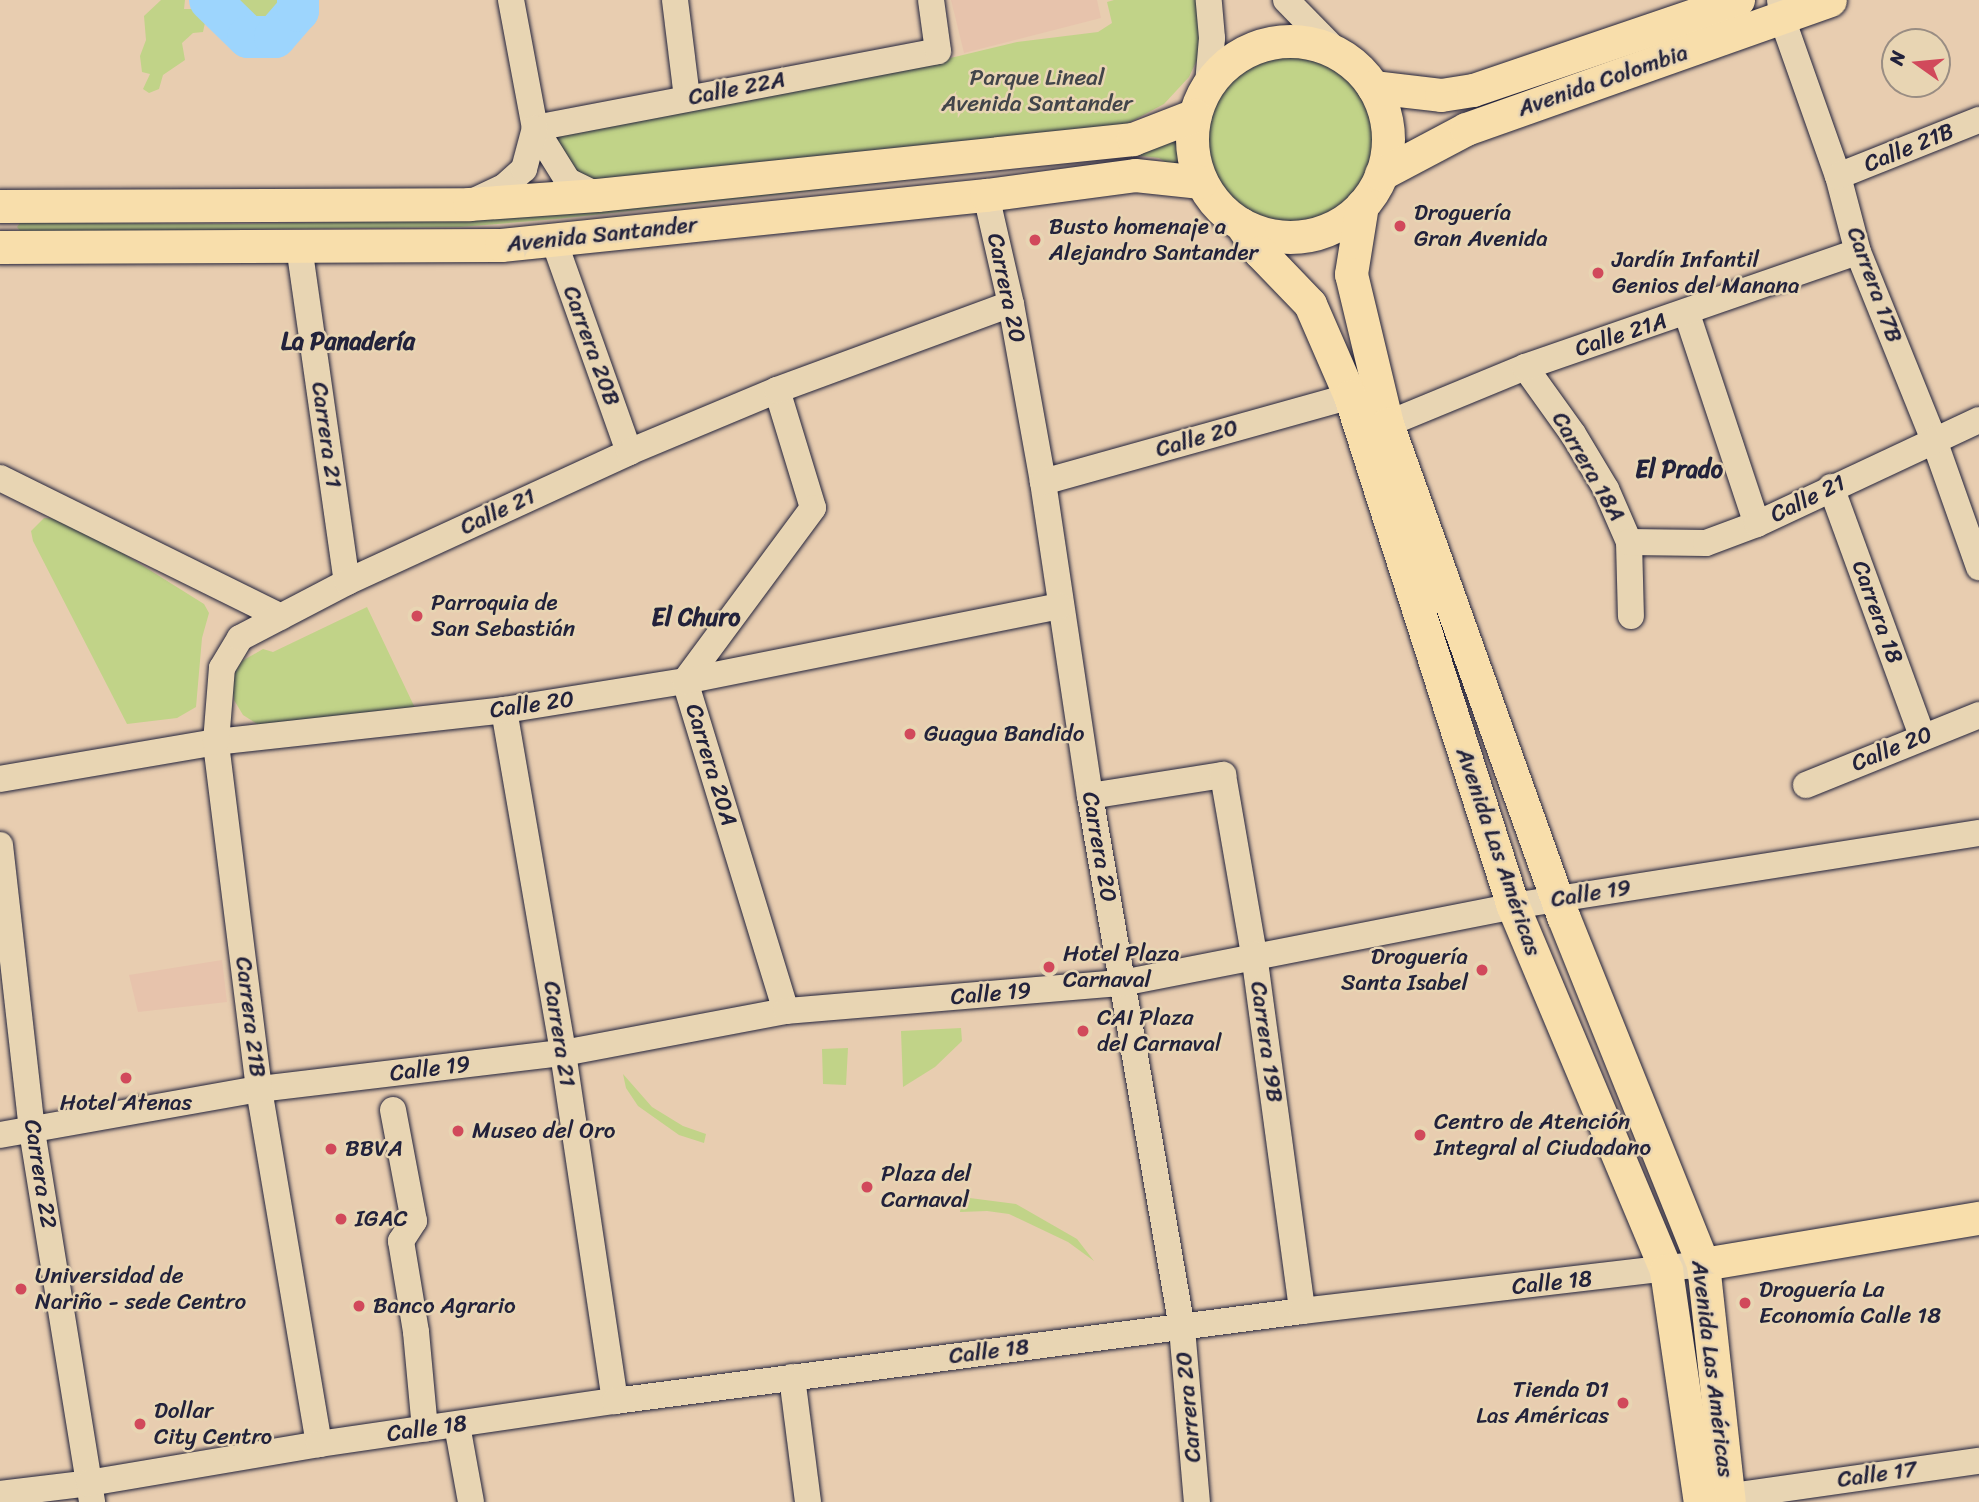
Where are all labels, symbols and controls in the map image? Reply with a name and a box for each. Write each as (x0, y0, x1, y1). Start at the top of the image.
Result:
north arrow (1881, 28, 1951, 98)
street label: Avenida Colombia (1514, 39, 1692, 123)
text: N (1880, 47, 1915, 69)
park label: Parque Lineal Avenida Santander (941, 64, 1133, 118)
street label: Calle 22A (686, 66, 788, 112)
street label: Calle 21B (1860, 118, 1958, 178)
place label: Droguería Gran Avenida (1414, 199, 1548, 253)
street label: Avenida Santander (506, 211, 698, 259)
place label: Busto homenaje a Alejandro Santander (1049, 213, 1258, 267)
marker: Droguería Gran Avenida (1392, 218, 1408, 234)
street label: Carrera 17B (1840, 223, 1908, 347)
street label: Carrera 20 (981, 231, 1031, 345)
marker: Busto homenaje a Alejandro Santander (1027, 232, 1043, 248)
place label: Jardín Infantil Genios del Manana (1612, 246, 1800, 300)
marker: Jardín Infantil Genios del Manana (1590, 265, 1606, 281)
street label: Carrera 20B (557, 282, 625, 410)
street label: Calle 21A (1572, 307, 1670, 363)
district label: La Panadería (281, 328, 415, 356)
street label: Carrera 21 (305, 380, 347, 490)
street label: Carrera 18A (1545, 407, 1631, 527)
street label: Calle 20 (1153, 414, 1241, 464)
district label: El Prado (1635, 456, 1723, 484)
street label: Calle 21 (1766, 469, 1850, 529)
street label: Calle 21 (456, 483, 540, 541)
street label: Carrera 18 (1846, 557, 1908, 667)
place label: Parroquia de San Sebastián (431, 589, 576, 643)
district label: El Churo (652, 604, 740, 632)
marker: Parroquia de San Sebastián (409, 608, 425, 624)
street label: Calle 20 (488, 685, 576, 725)
street label: Carrera 20A (679, 701, 743, 829)
place label: Guagua Bandido (924, 720, 1084, 748)
street label: Calle 20 (1848, 720, 1936, 778)
marker: Guagua Bandido (902, 726, 918, 742)
street label: Avenida Las Américas (1449, 744, 1547, 960)
street label: Carrera 20 (1076, 790, 1122, 904)
street label: Calle 19 (1549, 874, 1633, 914)
place label: Hotel Plaza Carnaval (1063, 940, 1180, 994)
place label: Droguería Santa Isabel (1340, 943, 1468, 997)
street label: Carrera 21B (229, 955, 271, 1079)
marker: Hotel Plaza Carnaval (1041, 959, 1057, 975)
marker: Droguería Santa Isabel (1474, 962, 1490, 978)
street label: Calle 19 (950, 977, 1032, 1011)
street label: Carrera 21 (537, 979, 581, 1089)
street label: Carrera 19B (1244, 980, 1288, 1104)
place label: CAI Plaza del Carnaval (1097, 1004, 1222, 1058)
marker: CAI Plaza del Carnaval (1075, 1023, 1091, 1039)
street label: Calle 19 (388, 1050, 472, 1088)
marker: Hotel Atenas (118, 1070, 134, 1086)
place label: Hotel Atenas (60, 1089, 192, 1117)
place label: Centro de Atención Integral al Ciudadano (1434, 1108, 1651, 1162)
street label: Carrera 22 (18, 1117, 62, 1231)
place label: Museo del Oro (472, 1117, 615, 1145)
marker: Museo del Oro (450, 1123, 466, 1139)
marker: Centro de Atención Integral al Ciudadano (1412, 1127, 1428, 1143)
place label: BBVA (345, 1135, 403, 1163)
marker: BBVA (323, 1141, 339, 1157)
place label: Plaza del Carnaval (881, 1160, 972, 1214)
marker: Plaza del Carnaval (859, 1179, 875, 1195)
place label: IGAC (355, 1205, 408, 1233)
marker: IGAC (333, 1211, 349, 1227)
street label: Avenida Las Américas (1685, 1259, 1739, 1479)
place label: Universidad de Nariño - sede Centro (35, 1262, 247, 1316)
street label: Calle 18 (1511, 1265, 1593, 1301)
place label: Droguería La Economía Calle 18 (1759, 1276, 1941, 1330)
marker: Universidad de Nariño - sede Centro (13, 1281, 29, 1297)
place label: Banco Agrario (373, 1292, 515, 1320)
marker: Droguería La Economía Calle 18 (1737, 1295, 1753, 1311)
marker: Banco Agrario (351, 1298, 367, 1314)
street label: Calle 18 (947, 1333, 1031, 1371)
street label: Carrera 20 (1170, 1350, 1208, 1464)
place label: Tienda D1 Las Américas (1476, 1376, 1609, 1430)
marker: Tienda D1 Las Américas (1615, 1395, 1631, 1411)
place label: Dollar City Centro (154, 1397, 272, 1451)
street label: Calle 18 (385, 1410, 469, 1448)
marker: Dollar City Centro (132, 1416, 148, 1432)
street label: Calle 17 (1836, 1456, 1918, 1494)

